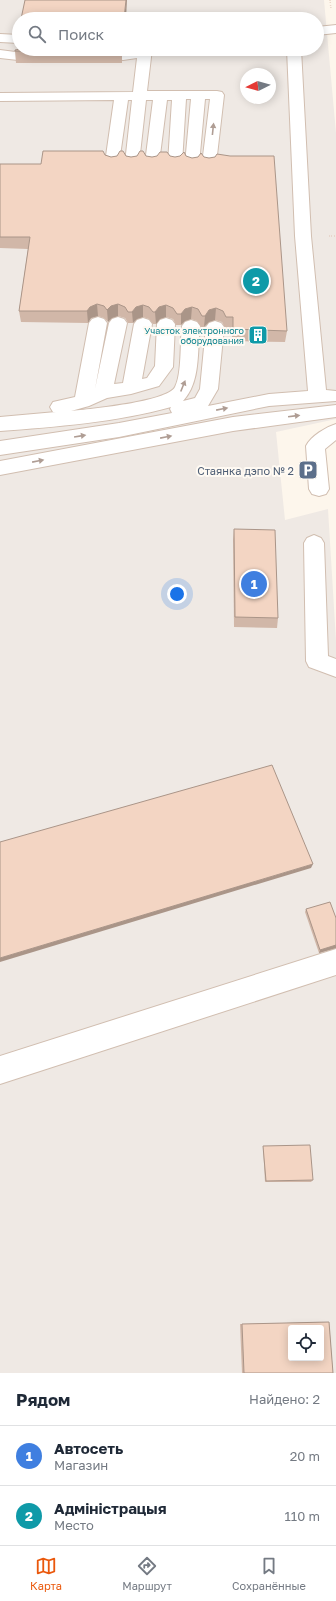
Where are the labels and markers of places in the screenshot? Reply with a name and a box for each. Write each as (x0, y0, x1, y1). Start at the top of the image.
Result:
pin: 2 (243, 266, 269, 296)
building icon: Участок электронного оборудования (247, 324, 269, 346)
place label: Участок электронного оборудования (144, 325, 244, 346)
parking icon: Стаянка дэпо № 2 (297, 459, 319, 481)
place label: Стаянка дэпо № 2 (197, 464, 294, 477)
pin: 1 (241, 569, 267, 599)

